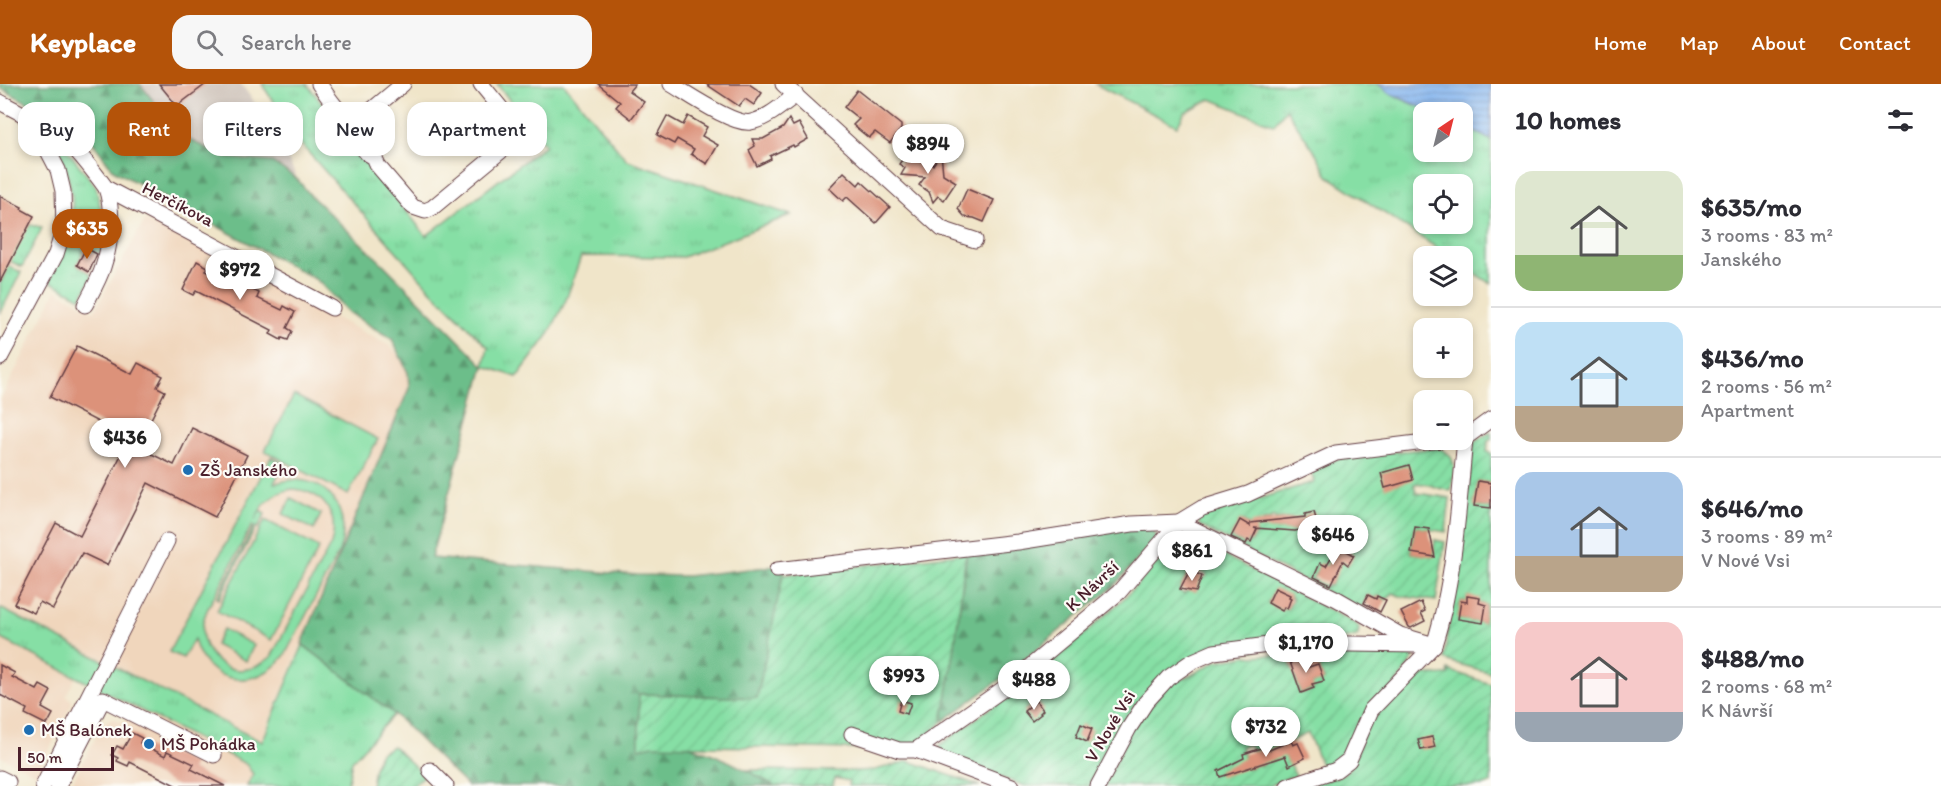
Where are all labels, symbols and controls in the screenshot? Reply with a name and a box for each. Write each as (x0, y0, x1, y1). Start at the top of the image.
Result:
search box (172, 15, 592, 69)
text: Keyplace (30, 25, 136, 59)
icon: search (193, 26, 226, 59)
text: Search here (241, 29, 352, 56)
text: Home (1594, 30, 1647, 55)
text: Map (1680, 30, 1719, 55)
text: About (1752, 30, 1806, 55)
text: Contact (1839, 30, 1911, 55)
chip: Buy (18, 102, 95, 156)
chip: Rent (107, 102, 191, 156)
chip: Filters (203, 102, 303, 156)
chip: New (315, 102, 395, 156)
chip: Apartment (407, 102, 547, 156)
north arrow (1413, 102, 1473, 162)
map controls (1413, 102, 1473, 450)
text: 10 homes (1515, 104, 1621, 136)
icon: filters (1884, 104, 1917, 137)
pin: $894 (892, 124, 964, 175)
text: $894 (906, 131, 950, 155)
button: locate (1413, 174, 1473, 234)
street label: Herčíkova (139, 177, 218, 232)
text: $635/mo (1701, 191, 1802, 223)
icon: home (1563, 195, 1635, 267)
pin: $635 (51, 209, 123, 260)
text: $635 (66, 216, 108, 240)
text: 3 rooms · 83 m² (1701, 223, 1833, 247)
button: layers (1413, 246, 1473, 306)
text: Janského (1701, 247, 1782, 271)
pin: $972 (204, 250, 276, 301)
text: $972 (219, 257, 261, 281)
button: + (1413, 318, 1473, 378)
text: $436/mo (1701, 342, 1804, 374)
icon: home (1563, 346, 1635, 418)
text: 2 rooms · 56 m² (1701, 374, 1832, 398)
button: − (1413, 390, 1473, 450)
text: Apartment (1701, 398, 1794, 422)
pin: $436 (89, 418, 161, 469)
text: $436 (103, 425, 147, 449)
place label: ZŠ Janského (200, 459, 297, 481)
marker: ZŠ Janského (181, 463, 195, 477)
text: $646/mo (1701, 492, 1803, 524)
icon: home (1563, 496, 1635, 568)
pin: $646 (1297, 515, 1369, 566)
text: $646 (1311, 522, 1355, 546)
text: 3 rooms · 89 m² (1701, 524, 1833, 548)
pin: $861 (1156, 531, 1228, 582)
text: $861 (1172, 538, 1212, 562)
text: V Nové Vsi (1701, 548, 1790, 572)
street label: K Návrší (1061, 556, 1123, 616)
pin: $1,170 (1257, 623, 1355, 674)
text: $1,170 (1278, 630, 1334, 654)
text: $488/mo (1701, 642, 1804, 674)
icon: home (1563, 646, 1635, 718)
pin: $993 (868, 656, 940, 707)
pin: $488 (998, 660, 1070, 711)
text: $993 (883, 663, 925, 687)
text: $488 (1012, 667, 1056, 691)
text: 2 rooms · 68 m² (1701, 674, 1832, 698)
street label: V Nové Vsi (1080, 686, 1140, 766)
text: K Návrší (1701, 698, 1773, 722)
pin: $732 (1230, 707, 1302, 758)
text: $732 (1245, 714, 1287, 738)
place label: MŠ Balónek (41, 719, 133, 741)
marker: MŠ Balónek (22, 723, 36, 737)
place label: MŠ Pohádka (161, 733, 256, 755)
marker: MŠ Pohádka (142, 737, 156, 751)
scale bar (18, 744, 114, 772)
text: 50 m (27, 748, 62, 767)

